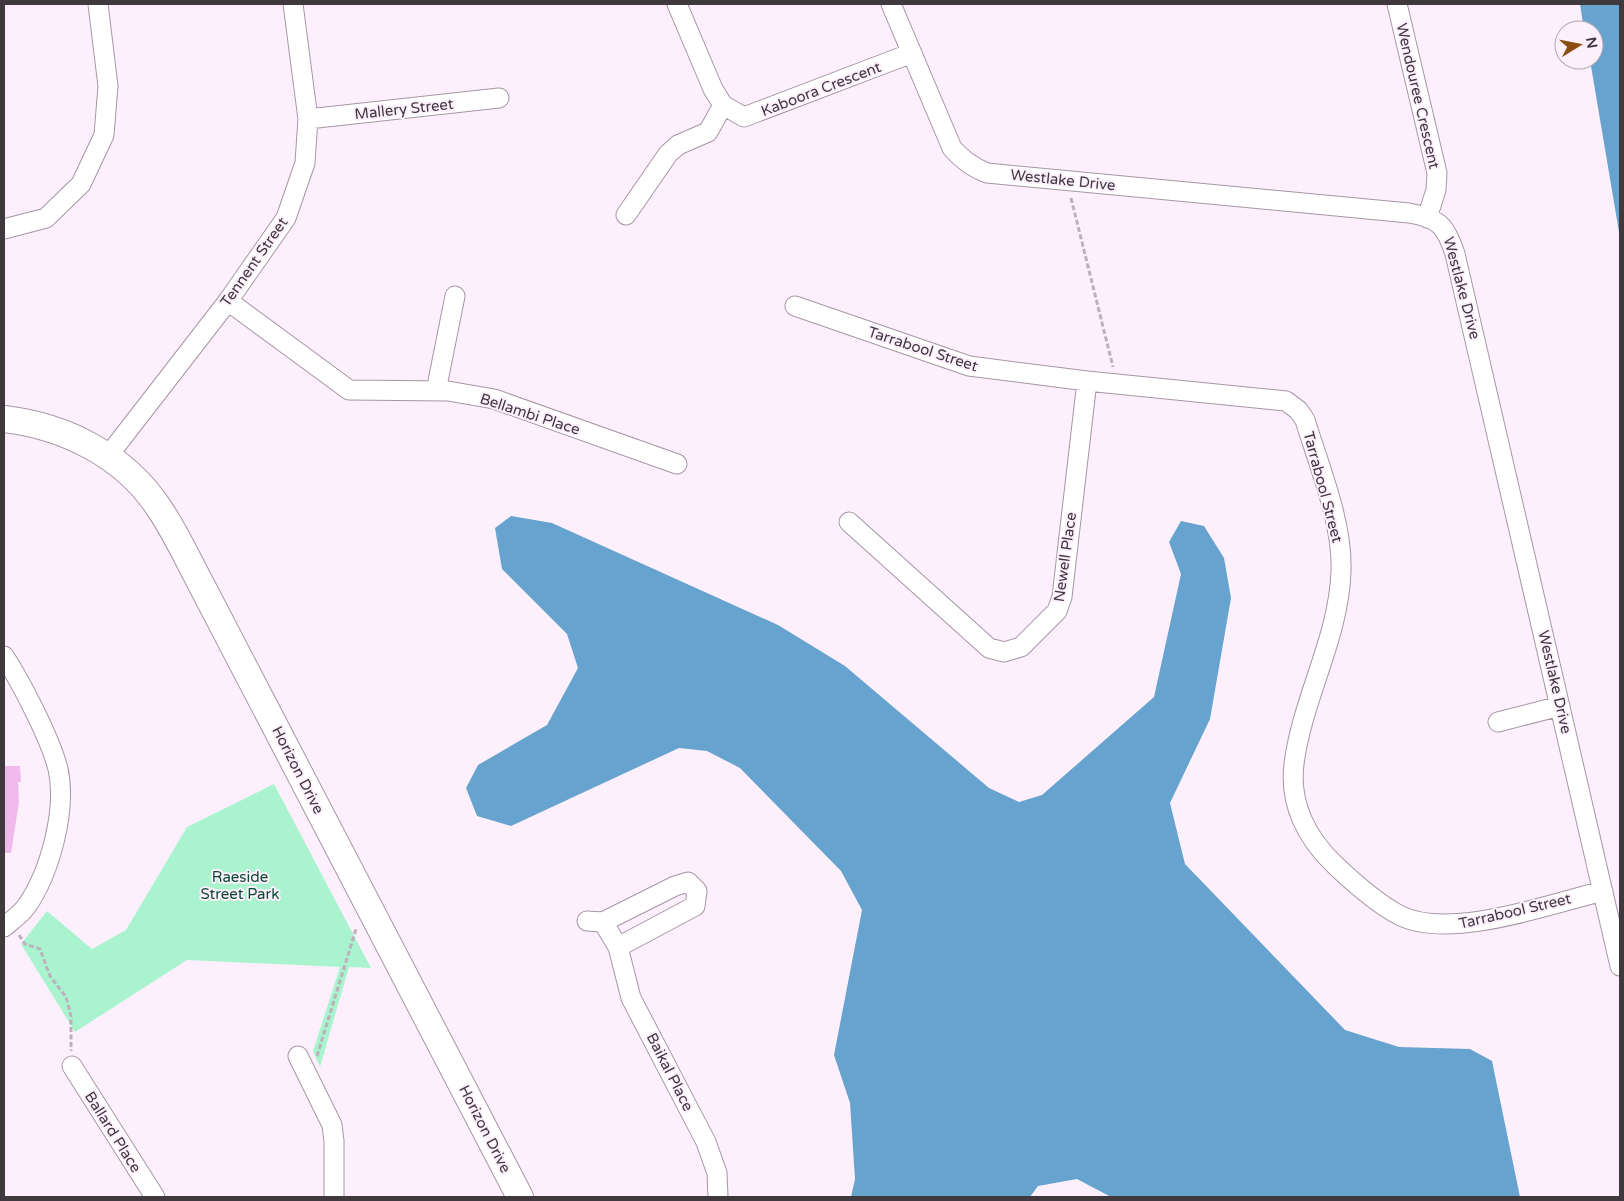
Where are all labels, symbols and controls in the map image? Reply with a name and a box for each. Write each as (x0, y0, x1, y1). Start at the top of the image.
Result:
north arrow (1554, 20, 1604, 70)
street label: Wendouree Crescent (1392, 21, 1444, 171)
text: N (1582, 36, 1601, 50)
street label: Kaboora Crescent (759, 58, 884, 120)
street label: Mallery Street (354, 95, 455, 123)
street label: Westlake Drive (1010, 166, 1116, 194)
street label: Tennent Street (217, 214, 292, 310)
street label: Westlake Drive (1440, 235, 1484, 341)
street label: Tarrabool Street (866, 323, 980, 375)
street label: Bellambi Place (478, 389, 582, 439)
street label: Tarrabool Street (1299, 429, 1347, 545)
street label: Newell Place (1050, 511, 1080, 603)
street label: Westlake Drive (1534, 629, 1576, 735)
street label: Horizon Drive (268, 723, 328, 817)
park label: Raeside Street Park (201, 868, 279, 903)
street label: Tarrabool Street (1457, 889, 1573, 933)
street label: Baikal Place (643, 1030, 697, 1114)
street label: Horizon Drive (455, 1082, 515, 1176)
street label: Ballard Place (81, 1088, 145, 1176)

